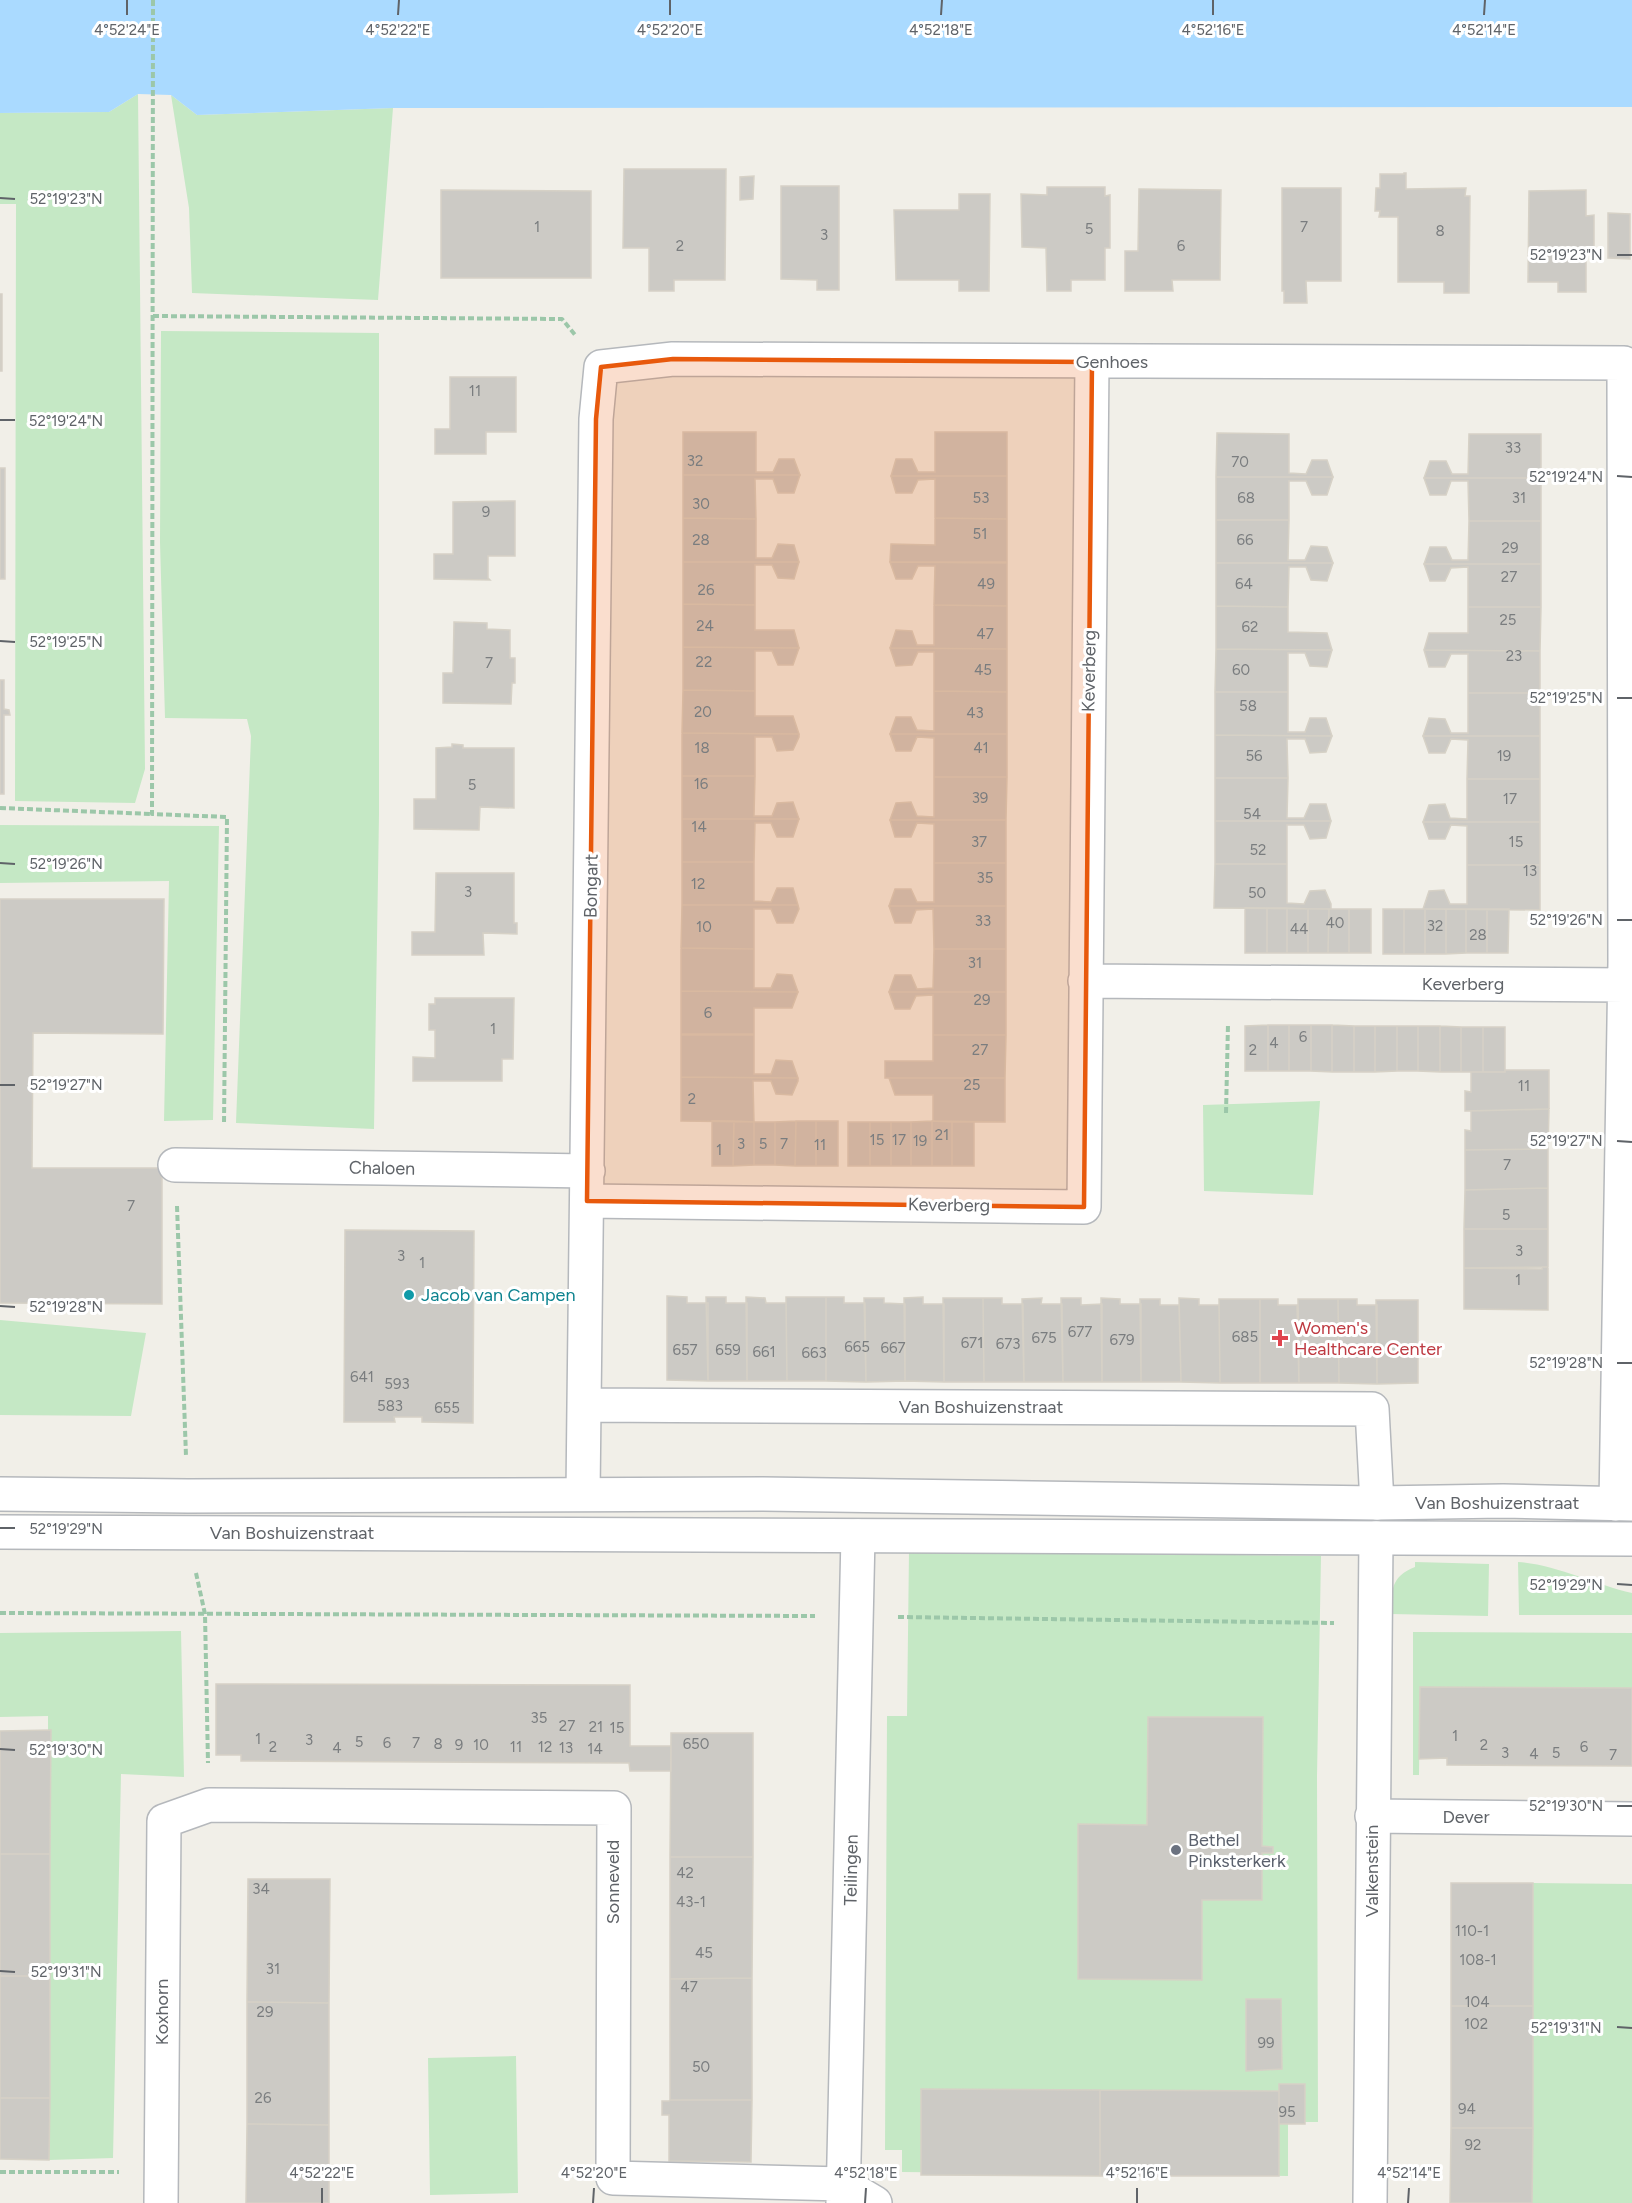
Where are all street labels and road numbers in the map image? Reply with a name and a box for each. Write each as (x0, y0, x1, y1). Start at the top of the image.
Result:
street label: Genhoes (1076, 351, 1148, 373)
street label: Keverberg (1077, 630, 1101, 712)
street label: Bongart (579, 854, 603, 918)
street label: Keverberg (1422, 973, 1504, 995)
street label: Chaloen (349, 1156, 415, 1180)
street label: Keverberg (908, 1193, 990, 1217)
street label: Van Boshuizenstraat (899, 1396, 1064, 1418)
street label: Van Boshuizenstraat (1415, 1492, 1580, 1514)
street label: Van Boshuizenstraat (210, 1522, 375, 1544)
street label: Dever (1442, 1806, 1490, 1828)
street label: Valkenstein (1361, 1825, 1383, 1917)
street label: Teilingen (839, 1834, 863, 1906)
street label: Sonneveld (602, 1840, 624, 1924)
street label: Koxhorn (151, 1979, 173, 2045)

